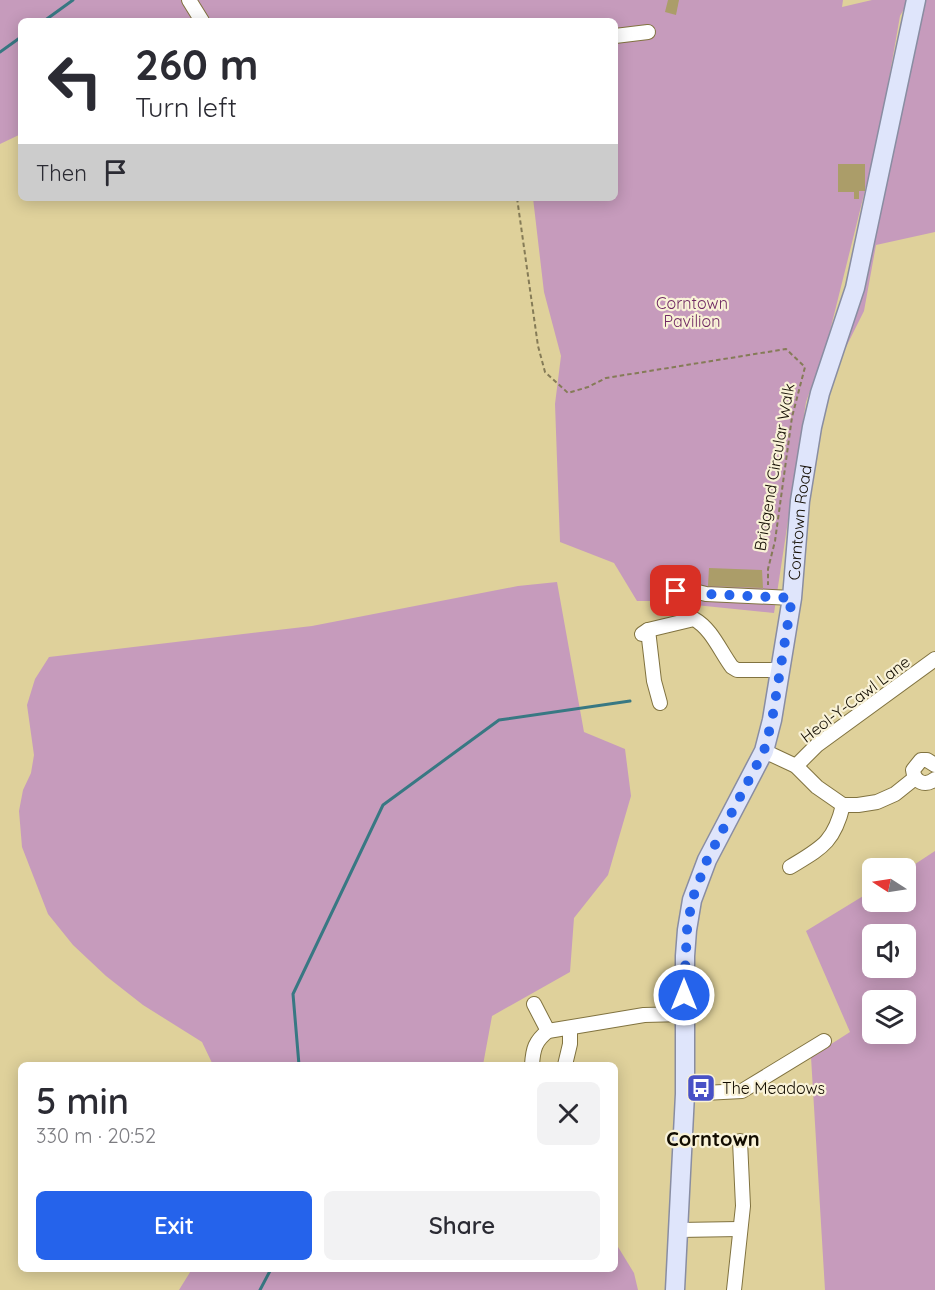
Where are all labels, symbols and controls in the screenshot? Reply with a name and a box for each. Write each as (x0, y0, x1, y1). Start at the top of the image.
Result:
text: 260 m (135, 38, 258, 91)
icon: left (36, 42, 114, 120)
text: Turn left (135, 90, 237, 124)
icon: arrive (99, 156, 132, 189)
text: Then (36, 159, 87, 187)
park label: Corntown Pavilion (656, 293, 728, 331)
street label: Bridgend Circular Walk (749, 382, 799, 552)
street label: Corntown Road (784, 463, 816, 581)
pin (650, 565, 701, 616)
icon: arrive (659, 574, 692, 607)
street label: Heol-Y-Cawl Lane (796, 651, 914, 747)
north arrow (862, 858, 916, 912)
map controls (862, 858, 916, 1044)
button: sound (862, 924, 916, 978)
position arrow (652, 963, 716, 1027)
button: layers (862, 990, 916, 1044)
bus stop icon: The Meadows (685, 1072, 717, 1104)
text: 5 min (36, 1078, 129, 1123)
place label: The Meadows (722, 1078, 825, 1098)
button: close (537, 1082, 600, 1145)
text: 330 m · 20:52 (36, 1123, 156, 1148)
district label: Corntown (666, 1126, 760, 1151)
button: Exit (36, 1191, 312, 1260)
button: Share (324, 1191, 600, 1260)

